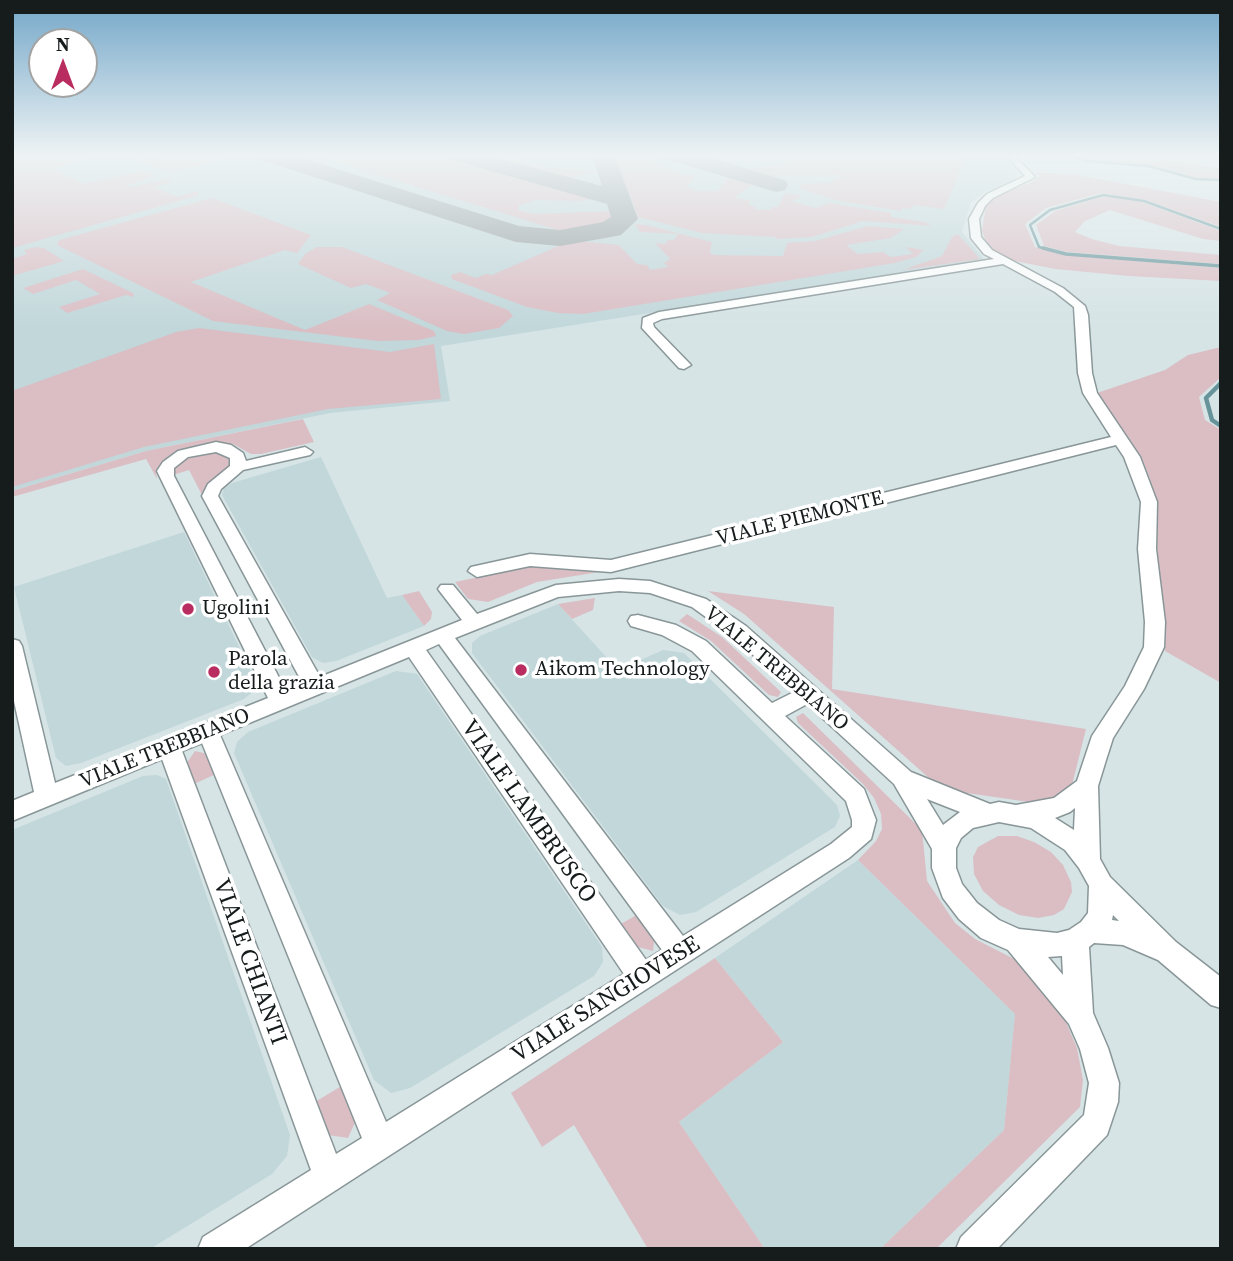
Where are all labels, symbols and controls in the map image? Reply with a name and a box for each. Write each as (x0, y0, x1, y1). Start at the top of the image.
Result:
north arrow (28, 28, 98, 98)
text: N (56, 31, 70, 57)
street label: VIALE PIEMONTE (714, 486, 886, 552)
place label: Ugolini (202, 596, 270, 622)
marker: Ugolini (180, 601, 196, 617)
street label: VIALE TREBBIANO (699, 601, 853, 737)
place label: Parola della grazia (228, 647, 335, 697)
place label: Aikom Technology (535, 657, 710, 683)
marker: Aikom Technology (513, 662, 529, 678)
marker: Parola della grazia (206, 664, 222, 680)
street label: VIALE TREBBIANO (76, 703, 254, 795)
street label: VIALE LAMBRUSCO (454, 715, 602, 909)
street label: VIALE CHIANTI (206, 875, 292, 1049)
street label: VIALE SANGIOVESE (506, 930, 706, 1070)

